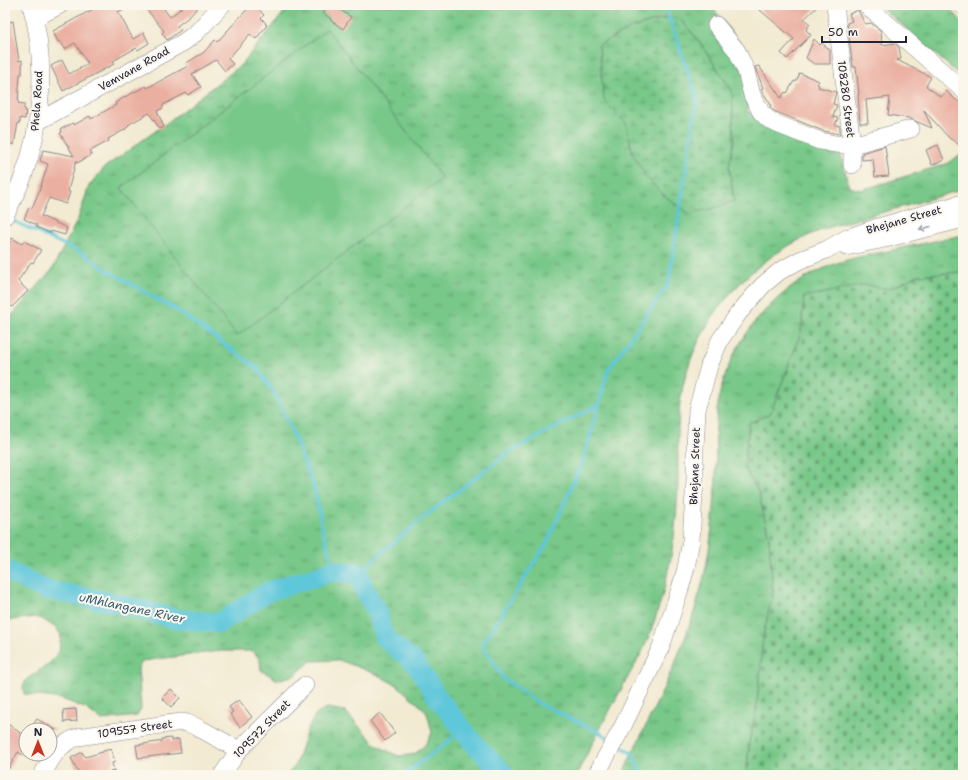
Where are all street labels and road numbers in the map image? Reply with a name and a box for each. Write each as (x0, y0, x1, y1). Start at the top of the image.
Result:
street label: Vemvane Road (96, 43, 172, 95)
street label: 108280 Street (834, 60, 858, 139)
street label: Phela Road (27, 70, 47, 132)
street label: Bhejane Street (864, 202, 944, 238)
street label: Bhejane Street (686, 427, 704, 505)
street label: 109572 Street (230, 696, 294, 762)
street label: 109557 Street (97, 716, 174, 742)

